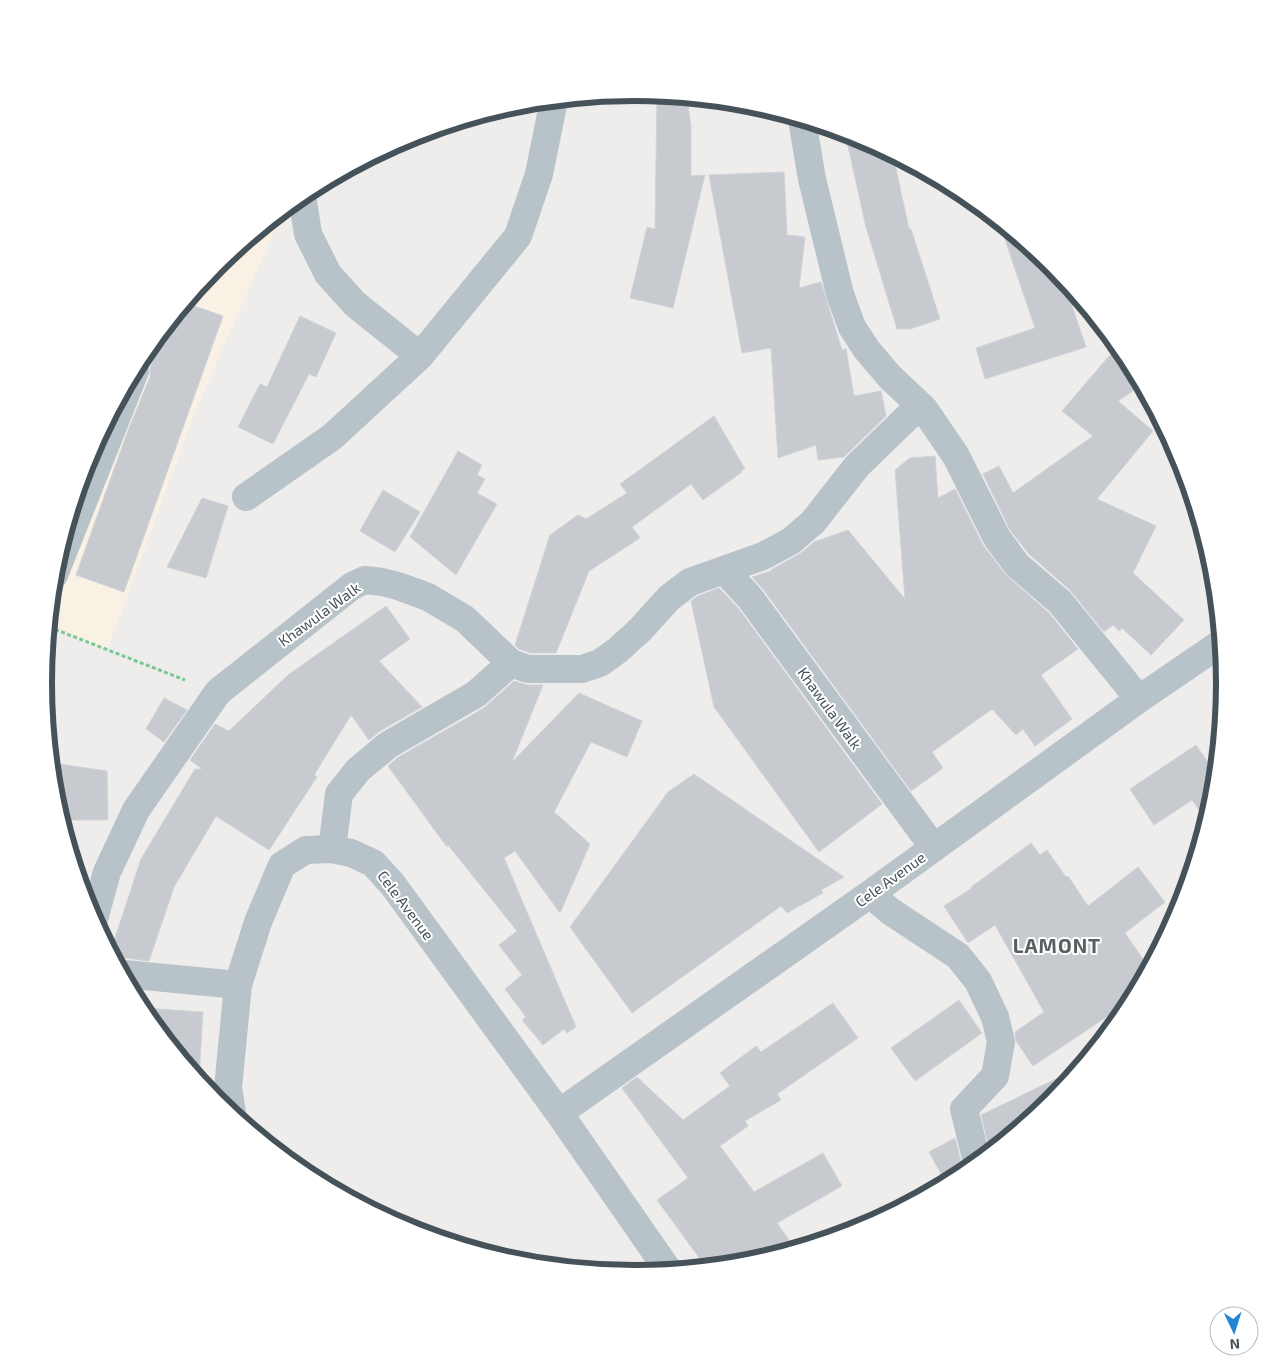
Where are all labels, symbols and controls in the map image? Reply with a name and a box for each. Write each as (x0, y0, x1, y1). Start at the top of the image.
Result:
street label: Khawula Walk (274, 578, 364, 650)
street label: Khawula Walk (794, 663, 866, 753)
street label: Cele Avenue (851, 848, 929, 910)
street label: Cele Avenue (374, 867, 438, 943)
district label: LAMONT (1013, 933, 1101, 957)
north arrow (1209, 1306, 1259, 1356)
text: N (1229, 1336, 1241, 1353)

